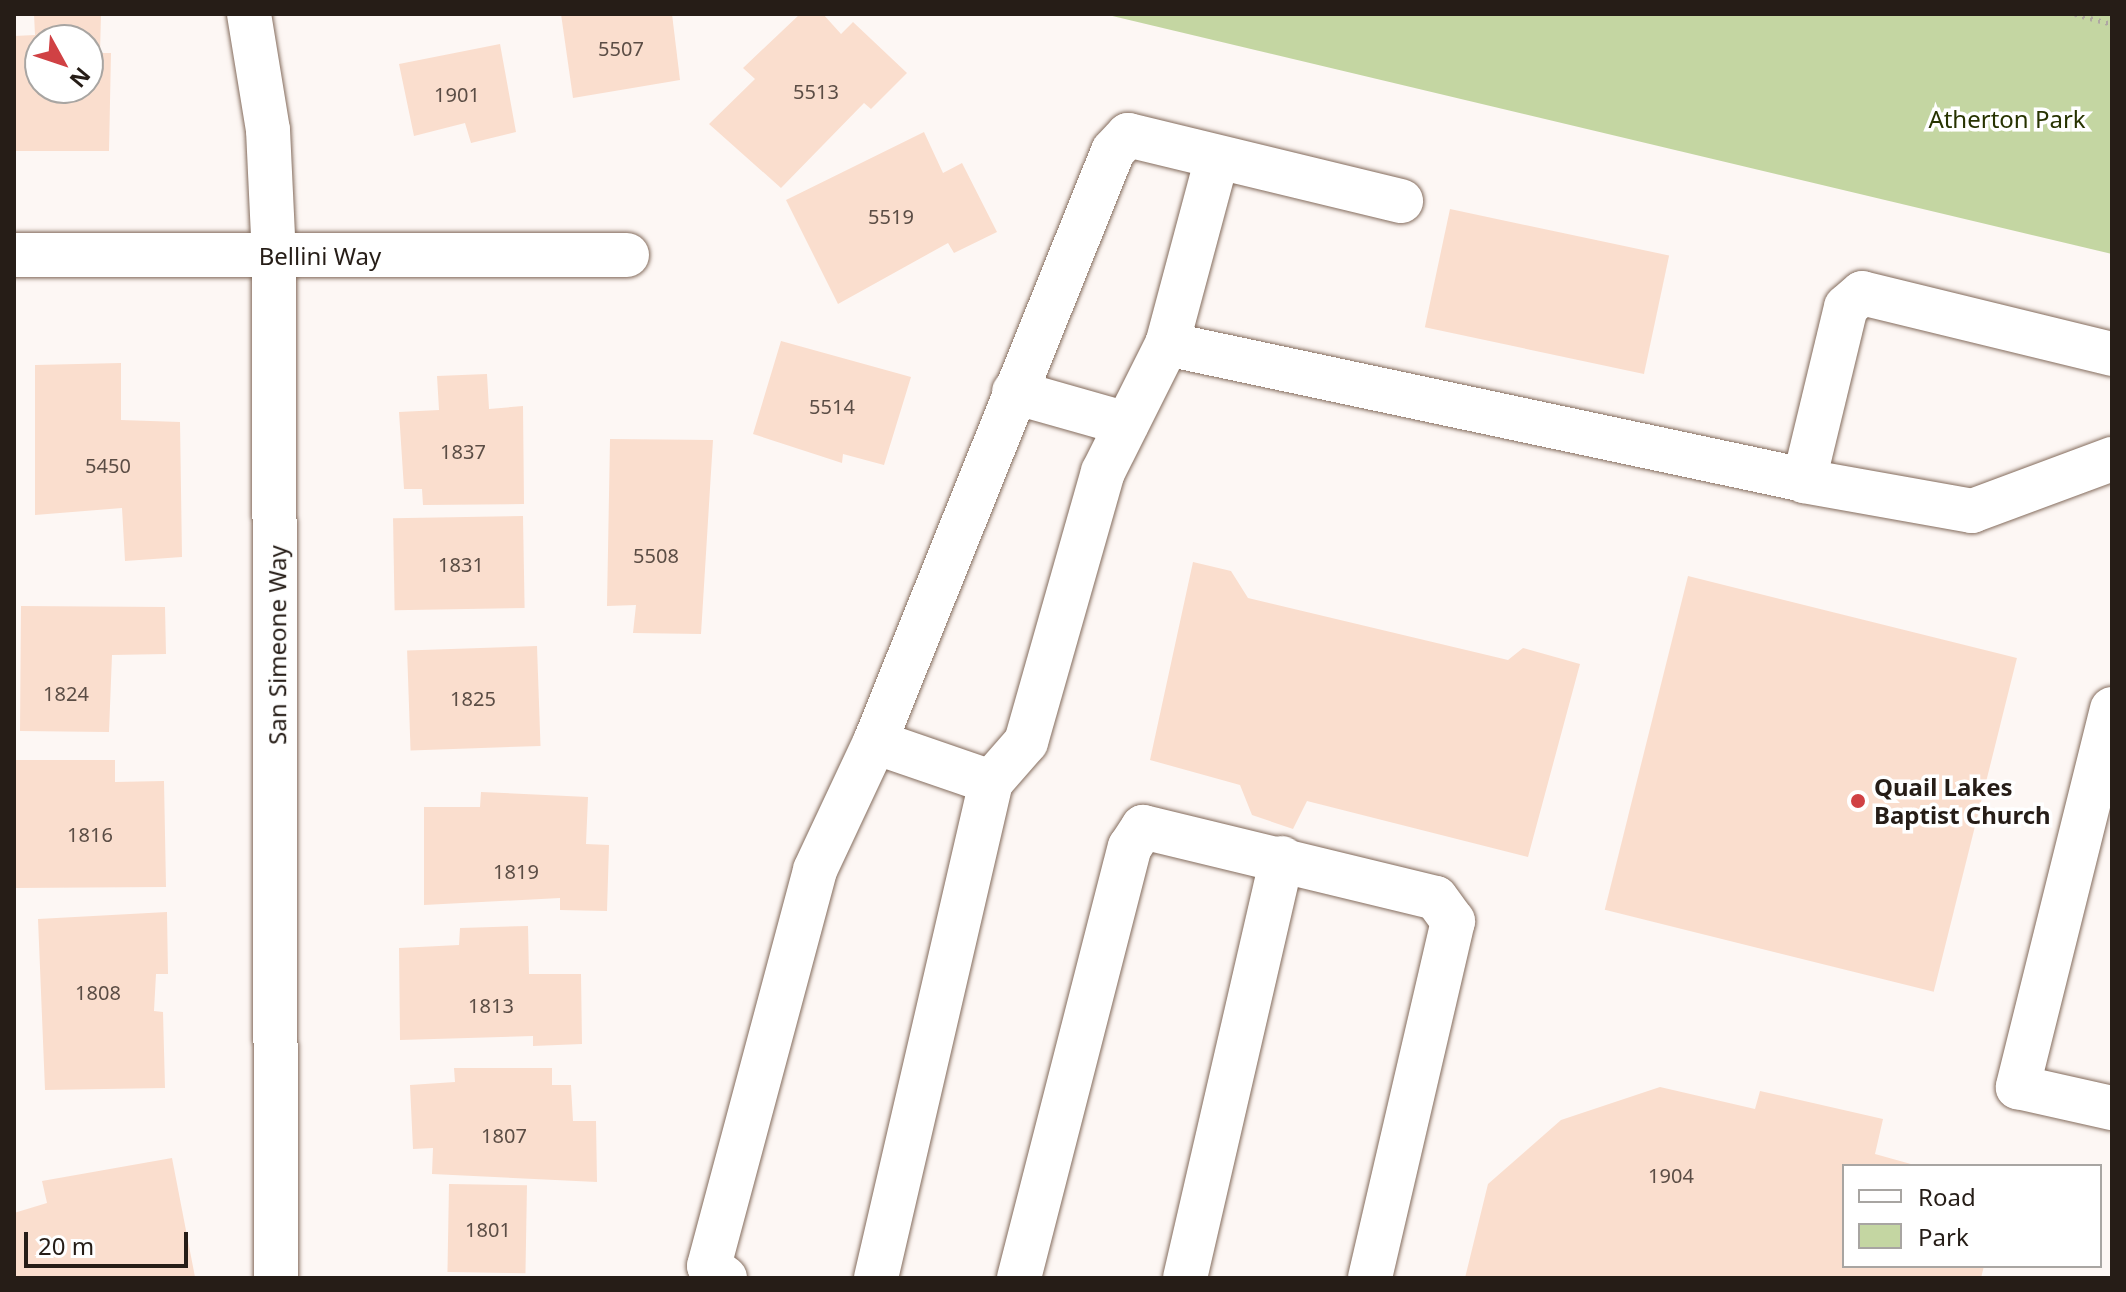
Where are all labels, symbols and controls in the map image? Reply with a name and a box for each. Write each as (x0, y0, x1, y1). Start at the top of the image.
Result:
north arrow (24, 24, 104, 104)
house number: 5507 (598, 36, 644, 60)
text: N (64, 62, 98, 95)
house number: 5513 (793, 79, 839, 103)
house number: 1901 (434, 82, 480, 106)
park label: Atherton Park (1928, 105, 2086, 133)
house number: 5519 (868, 204, 914, 228)
street label: Bellini Way (259, 242, 381, 270)
house number: 5514 (809, 394, 855, 418)
house number: 1837 (440, 439, 486, 463)
house number: 5450 (85, 453, 131, 477)
house number: 5508 (633, 543, 679, 567)
street label: San Simeone Way (263, 545, 291, 745)
house number: 1831 (438, 552, 484, 576)
house number: 1824 (43, 681, 89, 705)
house number: 1825 (450, 686, 496, 710)
place label: Quail Lakes Baptist Church (1874, 773, 2051, 829)
marker: Quail Lakes Baptist Church (1849, 792, 1867, 810)
house number: 1816 (67, 822, 113, 846)
house number: 1819 (493, 859, 539, 883)
house number: 1808 (75, 980, 121, 1004)
house number: 1813 (468, 993, 514, 1017)
house number: 1807 (481, 1123, 527, 1147)
house number: 1904 (1648, 1163, 1694, 1187)
legend (1842, 1164, 2102, 1268)
text: Road (1918, 1180, 1976, 1213)
scale bar (28, 1216, 192, 1266)
house number: 1801 (465, 1217, 511, 1241)
text: Park (1918, 1220, 1969, 1253)
text: 20 m (38, 1229, 94, 1262)

